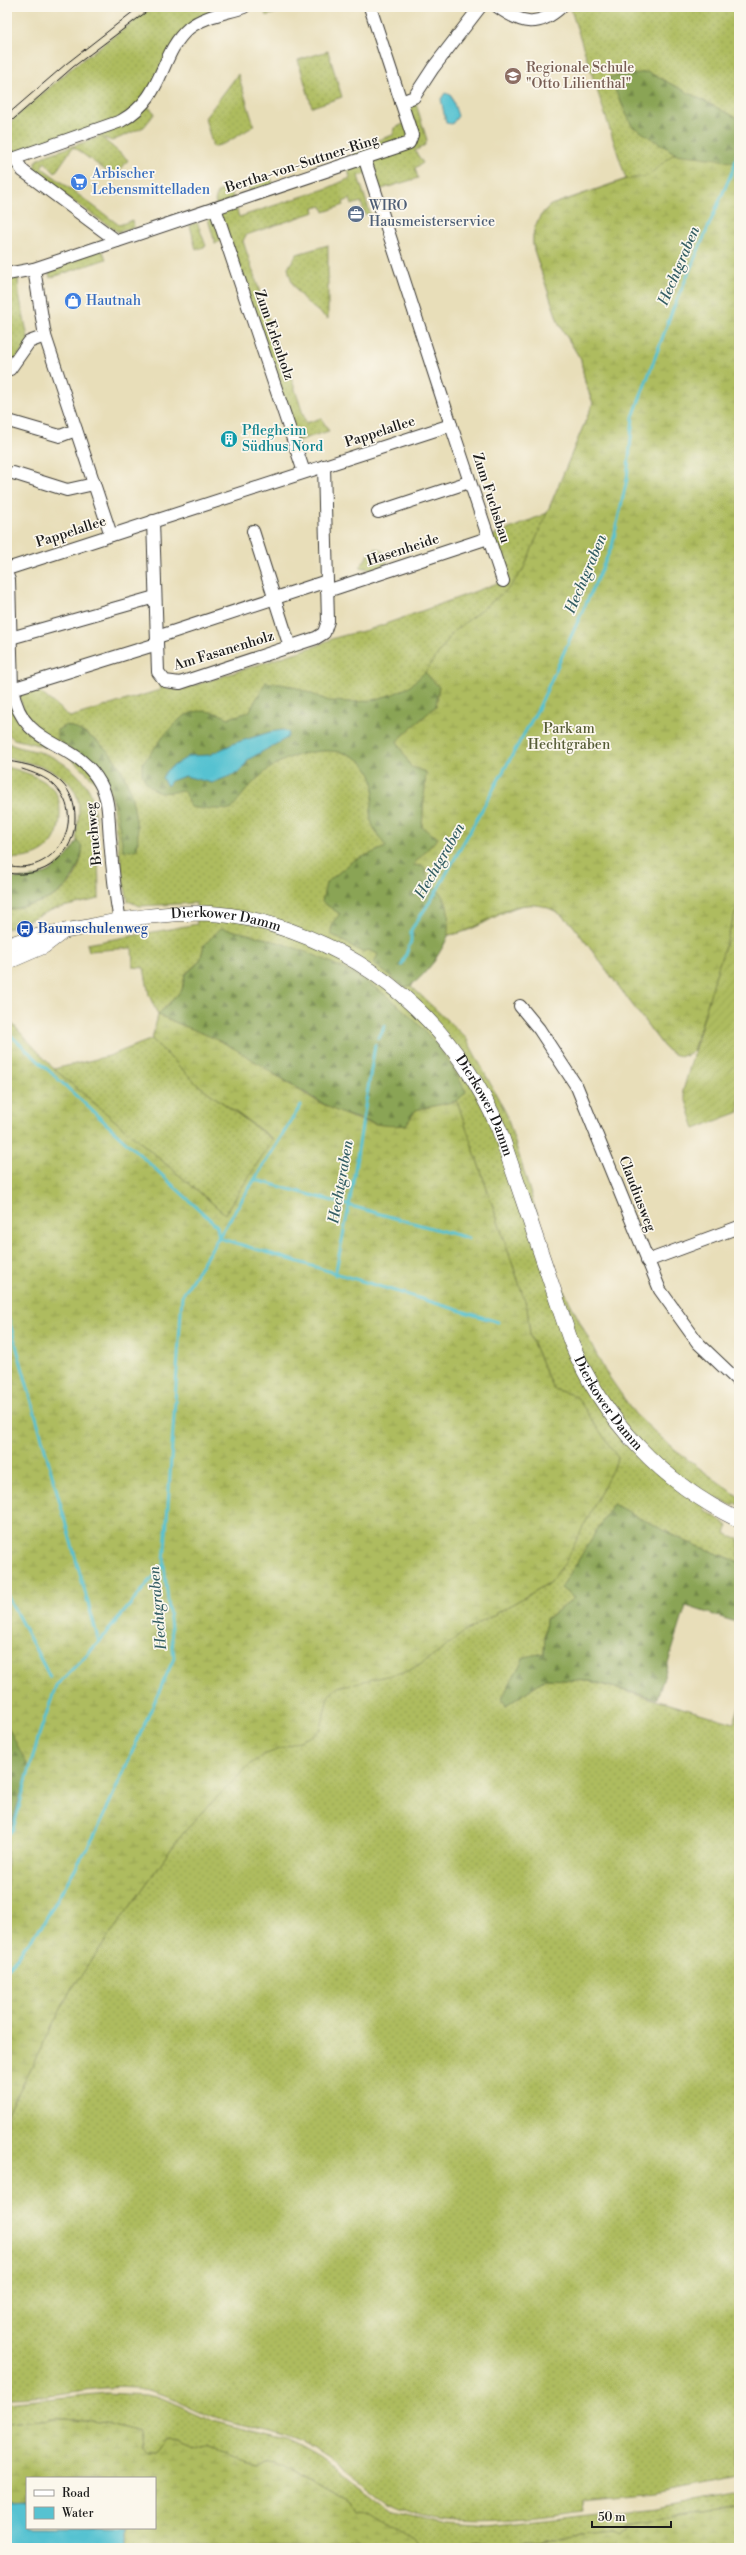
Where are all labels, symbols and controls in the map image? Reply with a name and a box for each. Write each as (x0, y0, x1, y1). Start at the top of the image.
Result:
place label: Regionale Schule "Otto Lilienthal" (526, 59, 634, 93)
school or university icon: Regionale Schule "Otto Lilienthal" (503, 66, 523, 86)
street label: Bertha-von-Suttner-Ring (222, 130, 382, 198)
place label: Arbischer Lebensmittelladen (91, 165, 211, 199)
supermarket icon: Arbischer Lebensmittelladen (69, 172, 89, 192)
place label: WIRO Hausmeisterservice (368, 197, 495, 231)
office icon: WIRO Hausmeisterservice (346, 204, 366, 224)
water label: Hechtgraben (653, 223, 704, 309)
street label: Zum Erlenholz (250, 287, 298, 383)
shop icon: Hautnah (63, 291, 83, 311)
place label: Hautnah (86, 292, 142, 310)
street label: Pappelallee (343, 412, 417, 452)
place label: Pflegheim Südhus Nord (242, 422, 323, 456)
building icon: Pflegheim Südhus Nord (219, 429, 239, 449)
street label: Zum Fuchsbau (468, 451, 514, 545)
street label: Pappelallee (34, 512, 108, 552)
street label: Hasenheide (365, 530, 441, 570)
water label: Hechtgraben (560, 531, 611, 617)
street label: Am Fasanenholz (171, 627, 277, 675)
park label: Park am Hechtgraben (528, 720, 611, 754)
street label: Bruchweg (82, 801, 106, 867)
water label: Hechtgraben (410, 819, 470, 903)
street label: Dierkower Damm (170, 904, 283, 936)
bus stop icon: Baumschulenweg (15, 919, 35, 939)
place label: Baumschulenweg (37, 920, 149, 938)
street label: Dierkower Damm (451, 1052, 517, 1159)
water label: Hechtgraben (324, 1138, 358, 1226)
street label: Claudiusweg (614, 1154, 660, 1235)
street label: Dierkower Damm (569, 1353, 647, 1455)
water label: Hechtgraben (145, 1565, 171, 1652)
legend (26, 2477, 156, 2529)
text: Road (62, 2486, 90, 2501)
scale bar (592, 2503, 671, 2529)
text: Water (61, 2506, 94, 2521)
text: 50 m (598, 2510, 626, 2525)

